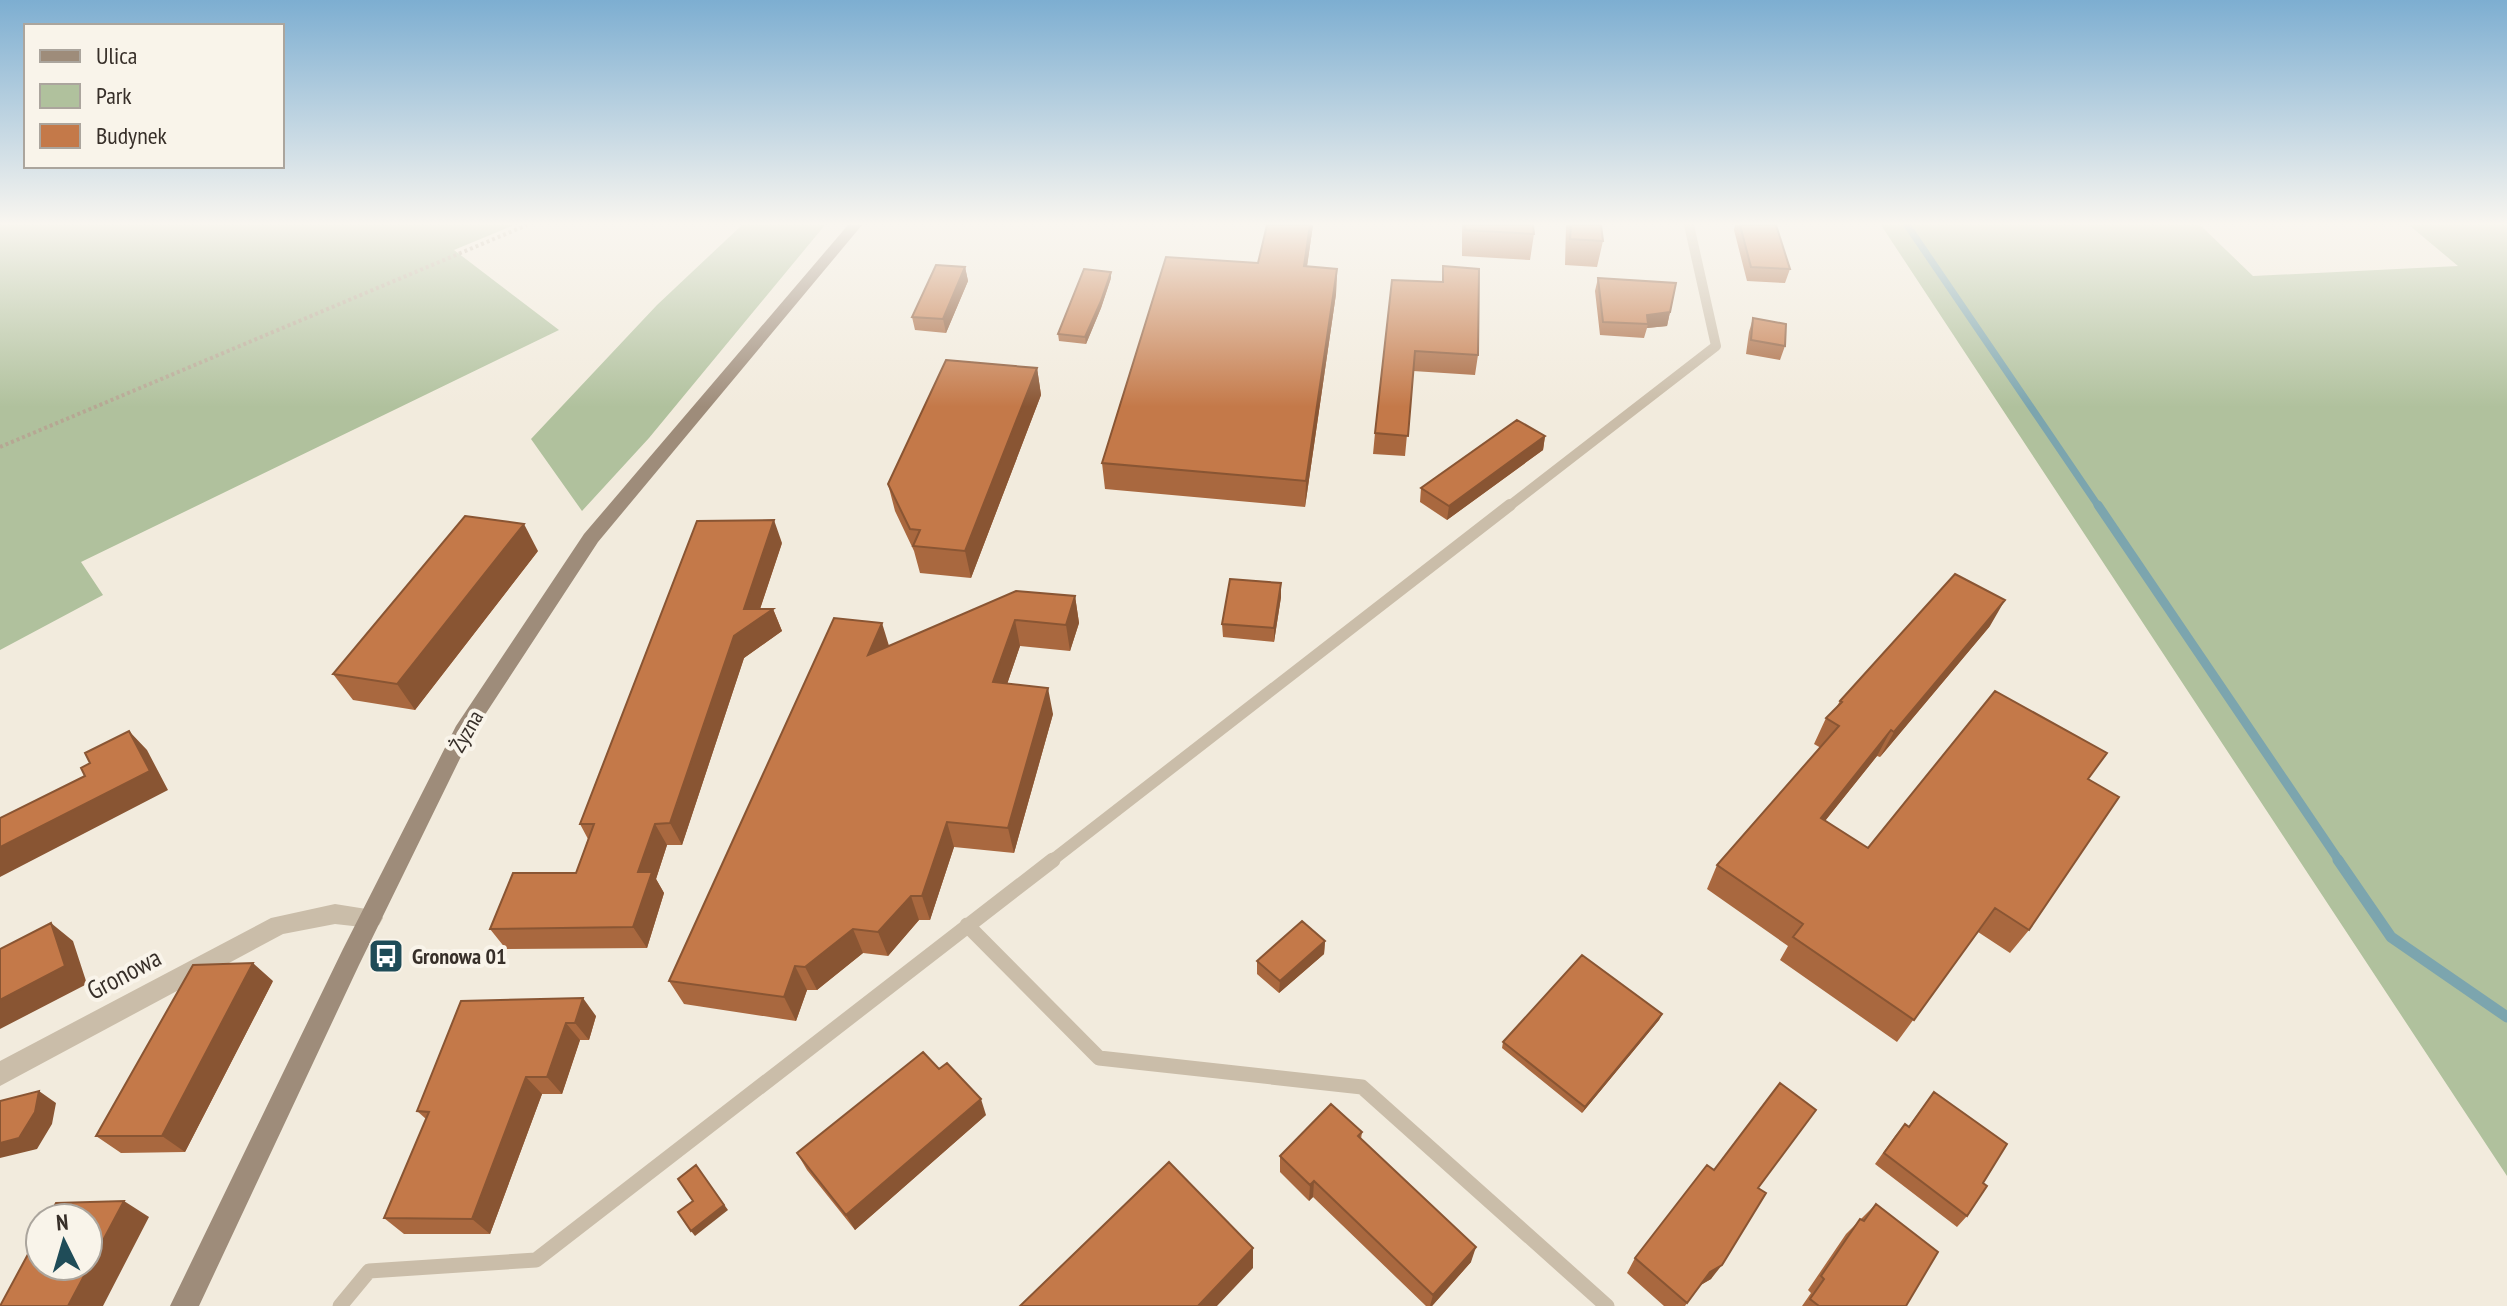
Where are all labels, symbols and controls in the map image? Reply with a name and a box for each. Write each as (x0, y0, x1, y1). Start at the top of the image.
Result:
legend (24, 24, 284, 168)
text: Ulica (96, 40, 137, 71)
text: Park (96, 80, 132, 111)
text: Budynek (96, 120, 168, 151)
street label: Żyzna (443, 705, 489, 757)
bus stop icon: Gronowa 01 (367, 937, 405, 975)
street label: Gronowa (81, 940, 167, 1007)
place label: Gronowa 01 (412, 942, 507, 970)
north arrow (24, 1202, 104, 1282)
text: N (55, 1208, 69, 1237)

